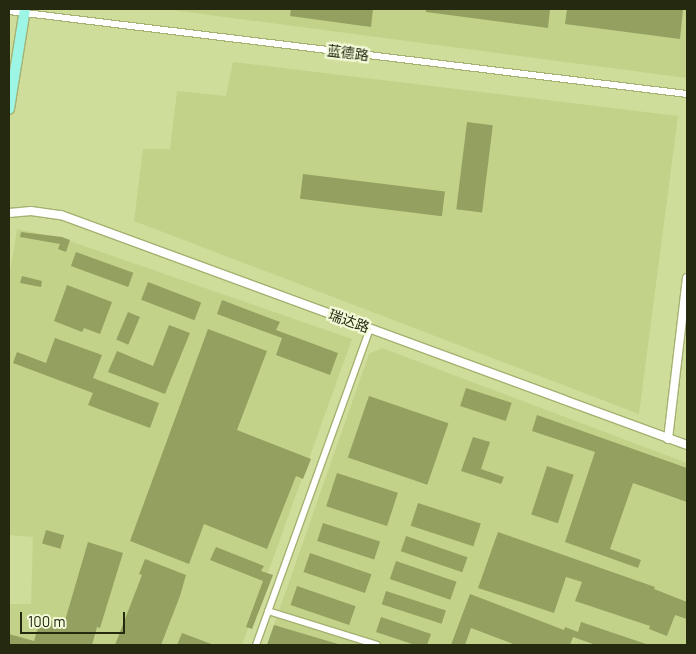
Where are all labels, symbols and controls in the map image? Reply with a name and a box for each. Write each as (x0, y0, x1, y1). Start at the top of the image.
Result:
street label: 蓝德路 (326, 42, 370, 64)
street label: 瑞达路 (326, 306, 372, 336)
scale bar (22, 602, 128, 634)
text: 100 m (28, 612, 66, 630)

